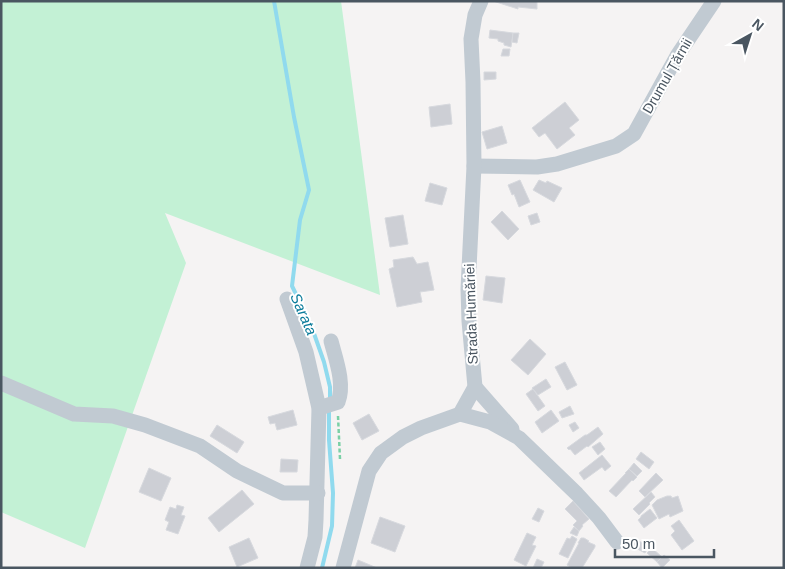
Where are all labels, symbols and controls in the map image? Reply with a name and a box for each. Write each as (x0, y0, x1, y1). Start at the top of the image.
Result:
north arrow (725, 10, 775, 60)
text: N (749, 15, 767, 34)
street label: Drumul Țărnii (639, 36, 695, 116)
street label: Strada Humăriei (461, 263, 481, 365)
water label: Sarata (287, 290, 321, 338)
scale bar (615, 526, 714, 558)
text: 50 m (622, 535, 655, 552)

